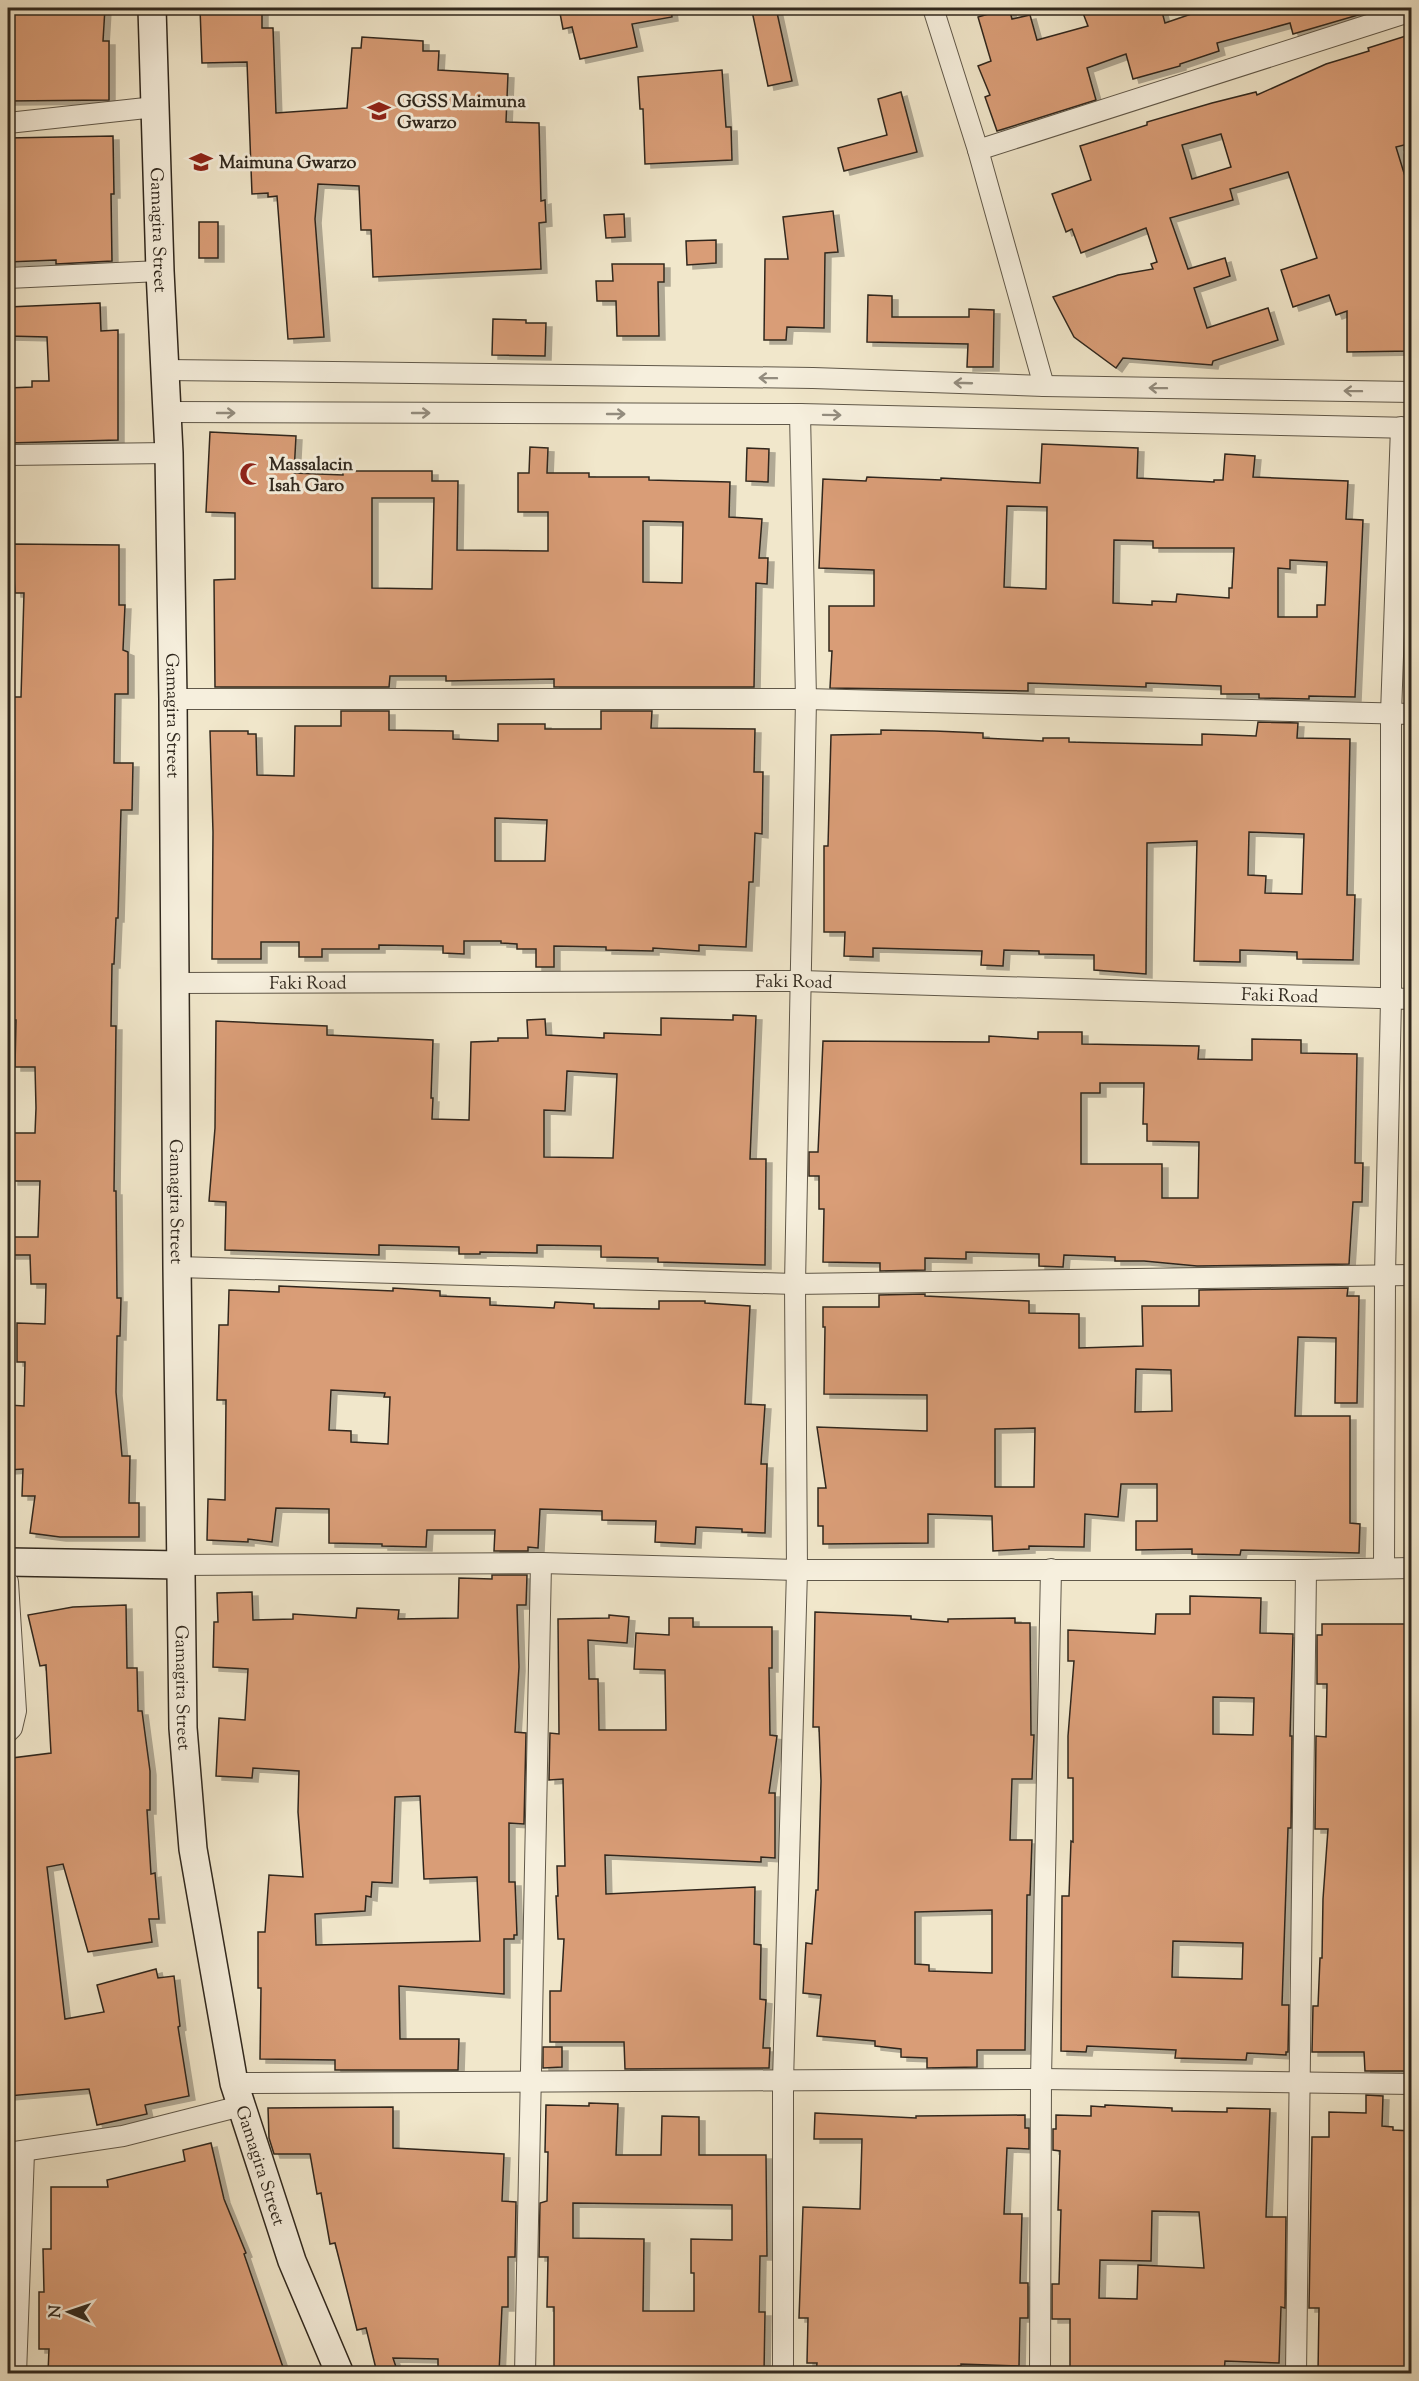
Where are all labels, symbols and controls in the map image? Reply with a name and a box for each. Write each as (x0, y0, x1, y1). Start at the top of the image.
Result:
place label: GGSS Maimuna Gwarzo (397, 90, 526, 137)
school or university icon: GGSS Maimuna Gwarzo (366, 98, 392, 124)
school or university icon: Maimuna Gwarzo (188, 149, 214, 175)
place label: Maimuna Gwarzo (219, 151, 357, 177)
street label: Gamagira Street (142, 167, 172, 293)
one-way arrow (759, 372, 779, 384)
one-way arrow (954, 378, 974, 389)
one-way arrow (1149, 382, 1169, 393)
one-way arrow (1344, 385, 1364, 396)
one-way arrow (216, 407, 236, 419)
one-way arrow (411, 407, 431, 419)
one-way arrow (606, 408, 626, 420)
one-way arrow (822, 409, 842, 421)
place label: Massalacin Isah Garo (269, 453, 354, 500)
mosque icon: Massalacin Isah Garo (238, 461, 264, 487)
street label: Gamagira Street (157, 653, 185, 778)
street label: Faki Road (755, 970, 833, 997)
street label: Faki Road (269, 971, 347, 998)
street label: Faki Road (1241, 983, 1319, 1011)
street label: Gamagira Street (161, 1139, 188, 1264)
street label: Gamagira Street (167, 1625, 196, 1751)
street label: Gamagira Street (227, 2102, 291, 2230)
north arrow (39, 2282, 99, 2342)
text: N (45, 2305, 68, 2318)

